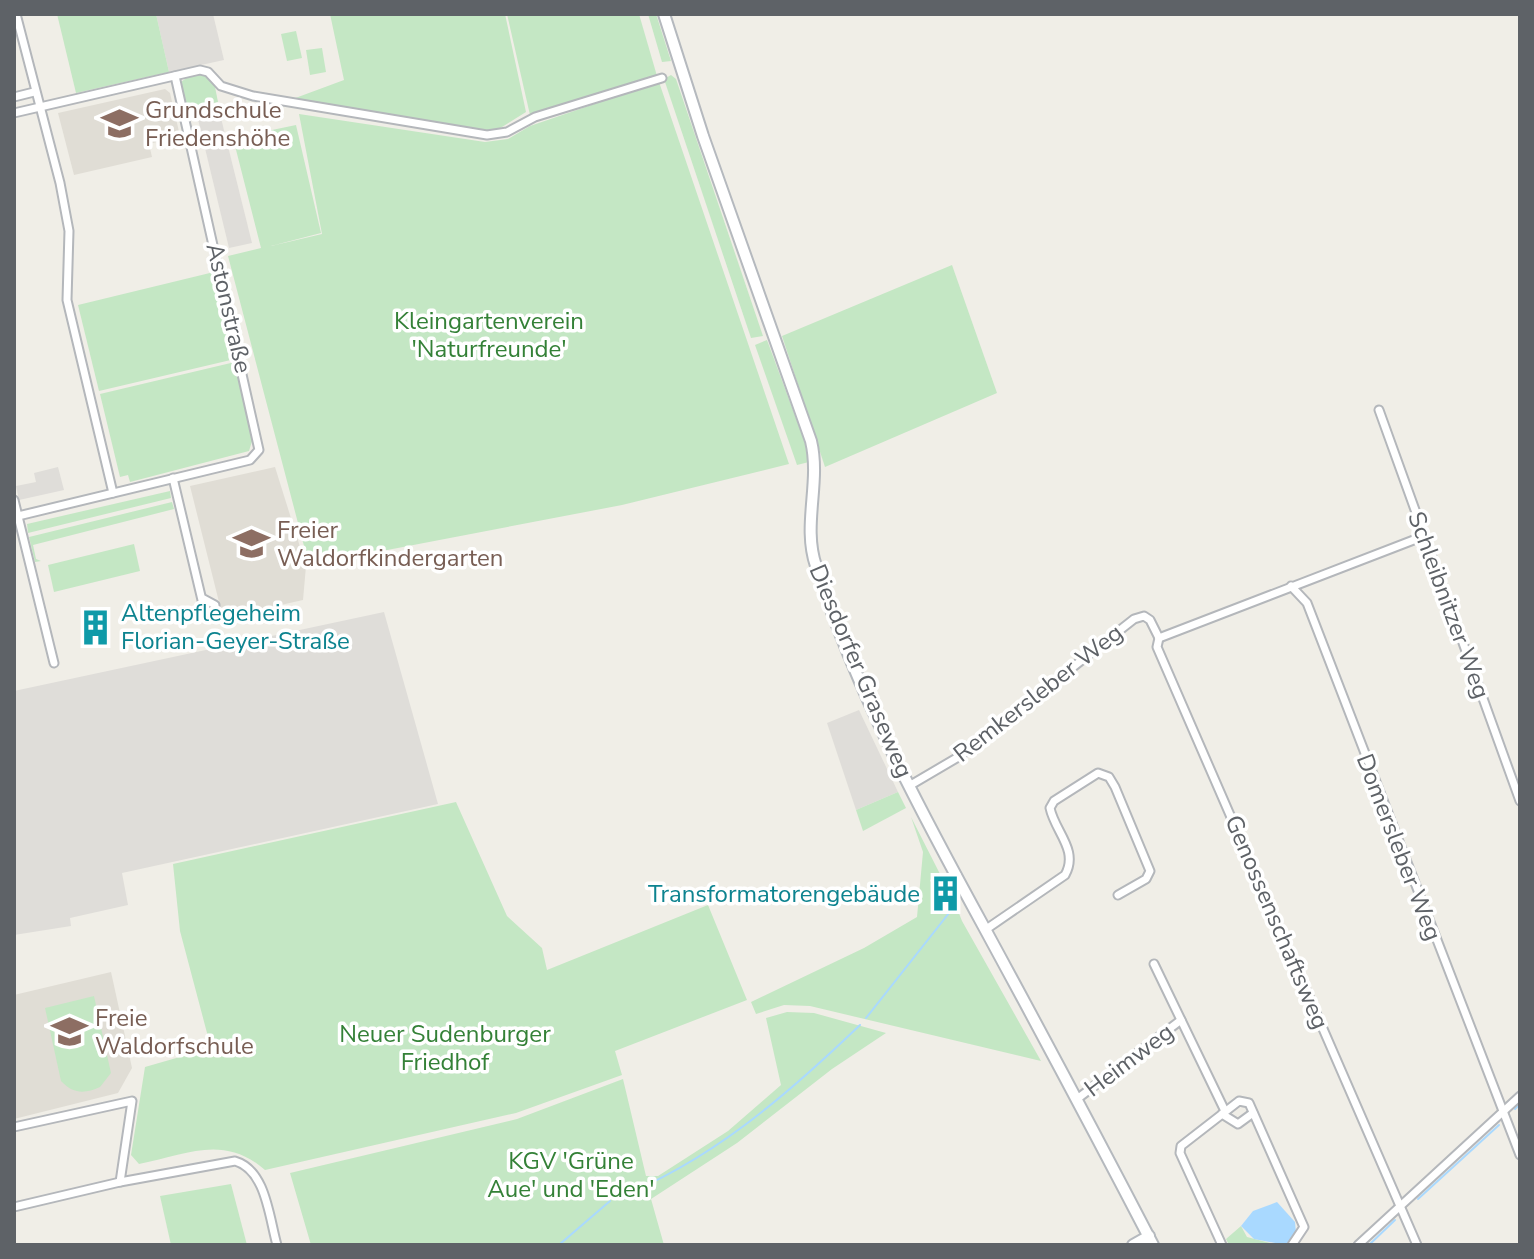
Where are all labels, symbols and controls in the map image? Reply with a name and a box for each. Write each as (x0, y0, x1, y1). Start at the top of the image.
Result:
place label: Grundschule Friedenshöhe (145, 94, 290, 154)
school or university icon: Grundschule Friedenshöhe (100, 105, 138, 143)
street label: Astonstraße (198, 240, 260, 376)
park label: Kleingartenverein 'Naturfreunde' (394, 305, 584, 365)
street label: Schleibnitzer Weg (1400, 507, 1498, 703)
place label: Freier Waldorfkindergarten (277, 514, 503, 574)
school or university icon: Freier Waldorfkindergarten (232, 525, 270, 563)
street label: Diesdorfer Graseweg (802, 559, 920, 783)
place label: Altenpflegeheim Florian-Geyer-Straße (121, 597, 350, 657)
building icon: Altenpflegeheim Florian-Geyer-Straße (76, 608, 114, 646)
street label: Remkersleber Weg (947, 617, 1129, 769)
street label: Domersleber Weg (1349, 749, 1449, 945)
street label: Genossenschaftsweg (1217, 810, 1337, 1034)
building icon: Transformatorengebäude (927, 875, 965, 913)
place label: Transformatorengebäude (648, 878, 920, 910)
place label: Freie Waldorfschule (95, 1002, 254, 1062)
school or university icon: Freie Waldorfschule (50, 1013, 88, 1051)
street label: Heimweg (1078, 1016, 1180, 1104)
park label: Neuer Sudenburger Friedhof (339, 1018, 551, 1078)
park label: KGV 'Grüne Aue' und 'Eden' (487, 1145, 655, 1205)

